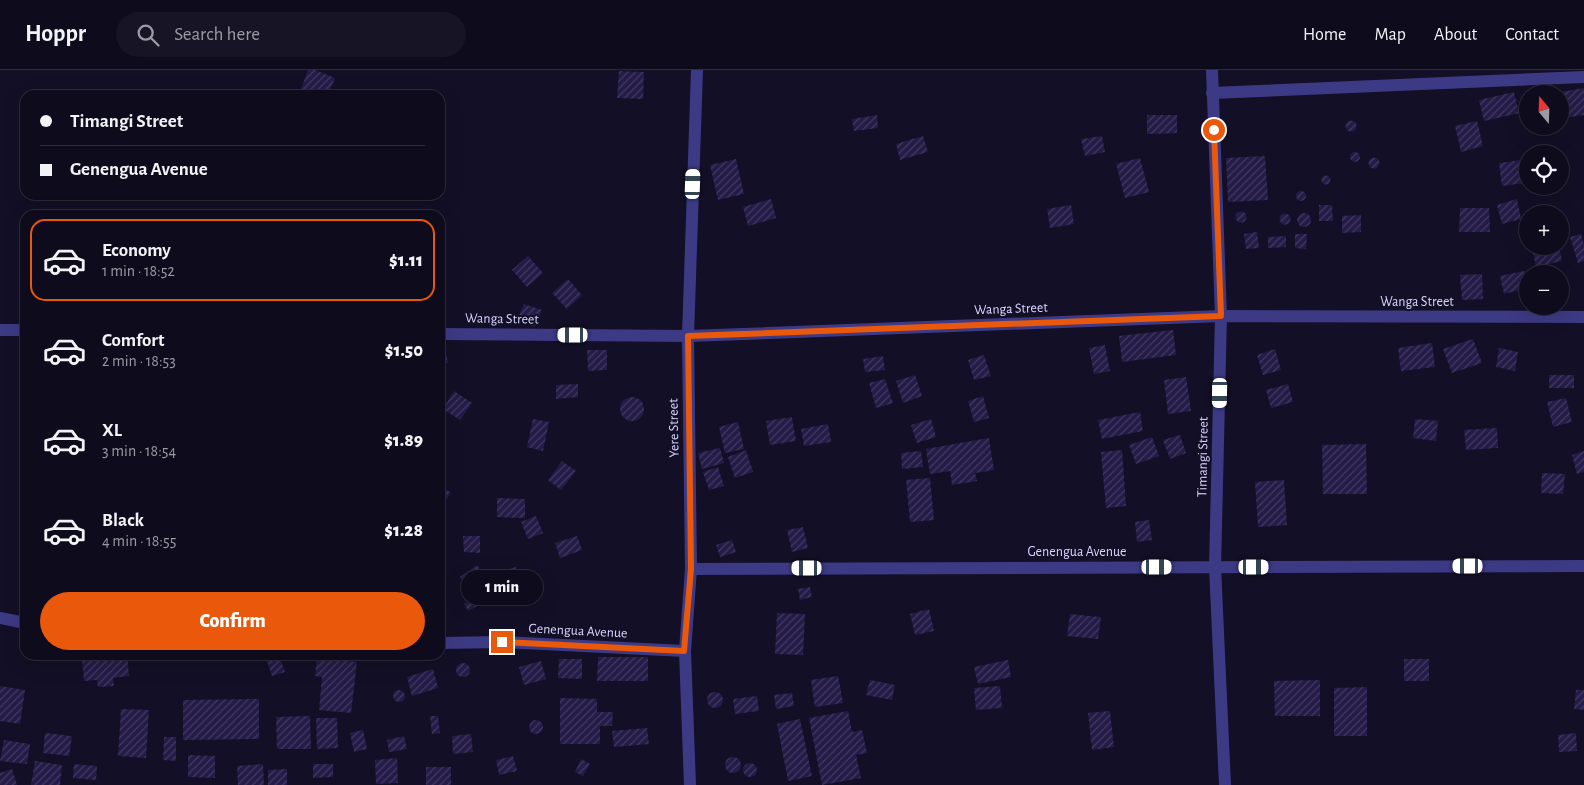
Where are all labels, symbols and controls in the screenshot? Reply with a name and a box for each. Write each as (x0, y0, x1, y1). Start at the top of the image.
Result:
search box (116, 12, 466, 57)
icon: search (134, 21, 162, 49)
text: Hoppr (25, 22, 86, 46)
text: Search here (174, 25, 260, 44)
text: Home (1303, 26, 1346, 44)
text: Map (1374, 26, 1406, 44)
text: About (1434, 26, 1477, 44)
text: Contact (1505, 26, 1559, 44)
north arrow (1519, 85, 1569, 135)
map controls (1519, 85, 1569, 315)
text: Timangi Street (70, 112, 183, 131)
route start (1203, 119, 1225, 141)
button: locate (1519, 145, 1569, 195)
text: Genengua Avenue (70, 160, 208, 179)
car (684, 169, 701, 199)
button: + (1519, 205, 1569, 255)
icon: car (42, 238, 87, 283)
text: Economy (102, 241, 171, 260)
text: $1.11 (389, 251, 423, 270)
text: 1 min · 18:52 (102, 263, 175, 279)
button: − (1519, 265, 1569, 315)
street label: Wanga Street (1380, 295, 1454, 309)
street label: Wanga Street (974, 301, 1049, 317)
street label: Wanga Street (465, 311, 539, 327)
icon: car (42, 328, 87, 373)
car (558, 328, 588, 343)
text: Comfort (102, 331, 164, 350)
text: $1.50 (385, 341, 423, 360)
text: 2 min · 18:53 (102, 353, 176, 369)
car (1212, 378, 1227, 408)
street label: Yere Street (666, 398, 682, 458)
street label: Timangi Street (1195, 416, 1211, 497)
icon: car (42, 418, 87, 463)
text: XL (102, 421, 122, 440)
text: $1.89 (384, 431, 423, 450)
text: 3 min · 18:54 (102, 443, 176, 459)
icon: car (42, 508, 87, 553)
text: Black (102, 511, 144, 530)
text: $1.28 (384, 521, 423, 540)
text: 4 min · 18:55 (102, 533, 176, 549)
street label: Genengua Avenue (1027, 545, 1127, 559)
car (1453, 559, 1483, 574)
car (1142, 560, 1172, 575)
car (1239, 560, 1269, 575)
car (792, 561, 822, 576)
callout: 1 min (461, 570, 543, 604)
text: 1 min (485, 579, 519, 595)
button: Confirm (40, 592, 425, 650)
street label: Genengua Avenue (528, 621, 628, 641)
route end (491, 631, 513, 653)

